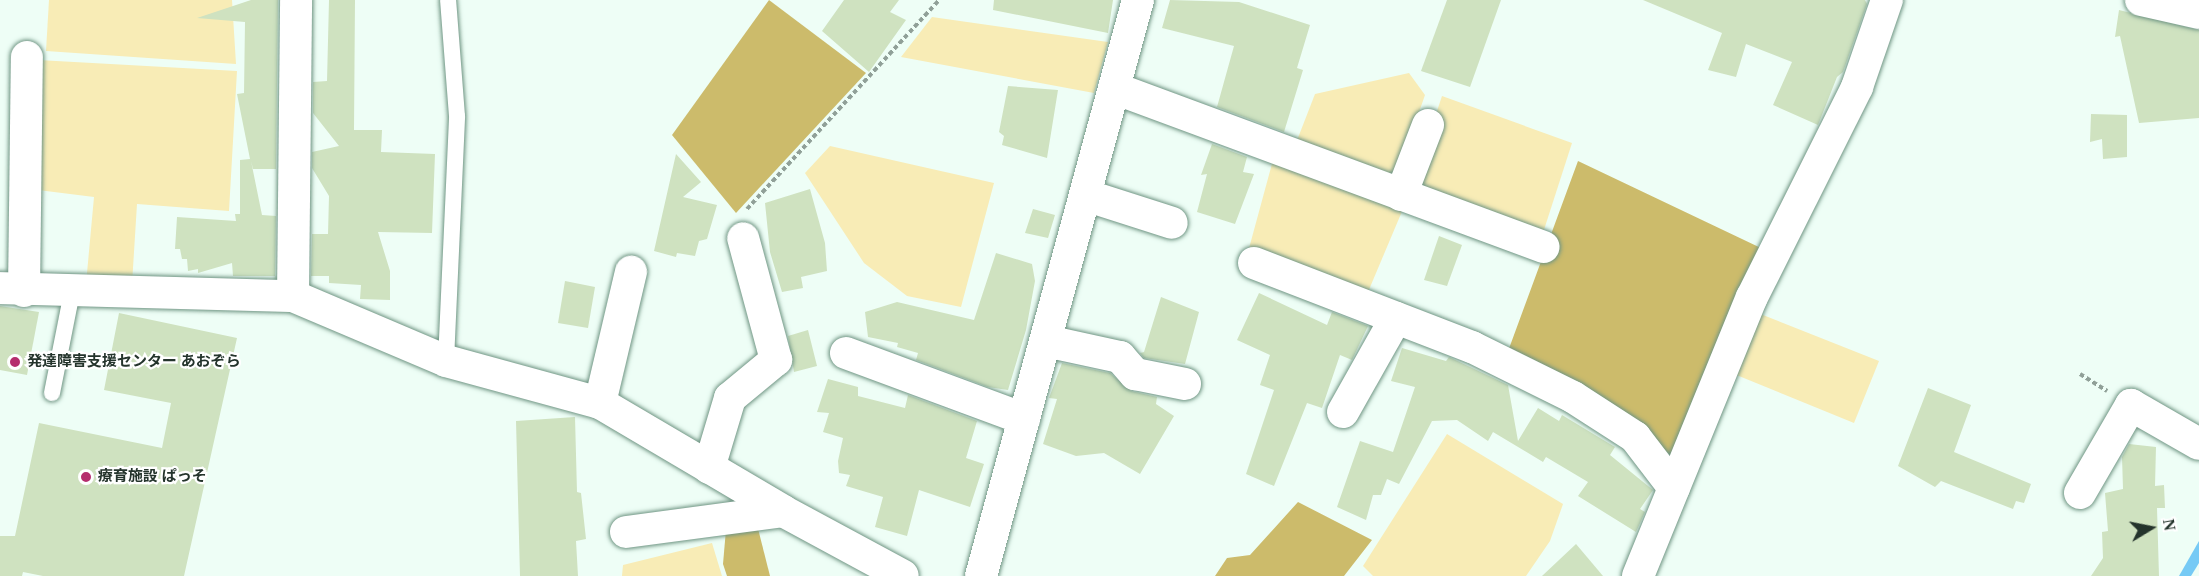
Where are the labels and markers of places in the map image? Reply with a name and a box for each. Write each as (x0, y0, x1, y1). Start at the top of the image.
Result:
place label: 発達障害支援センター あおぞら (27, 353, 241, 371)
marker: 発達障害支援センター あおぞら (8, 355, 22, 369)
place label: 療育施設 ぱっそ (98, 468, 207, 486)
marker: 療育施設 ぱっそ (79, 470, 93, 484)

